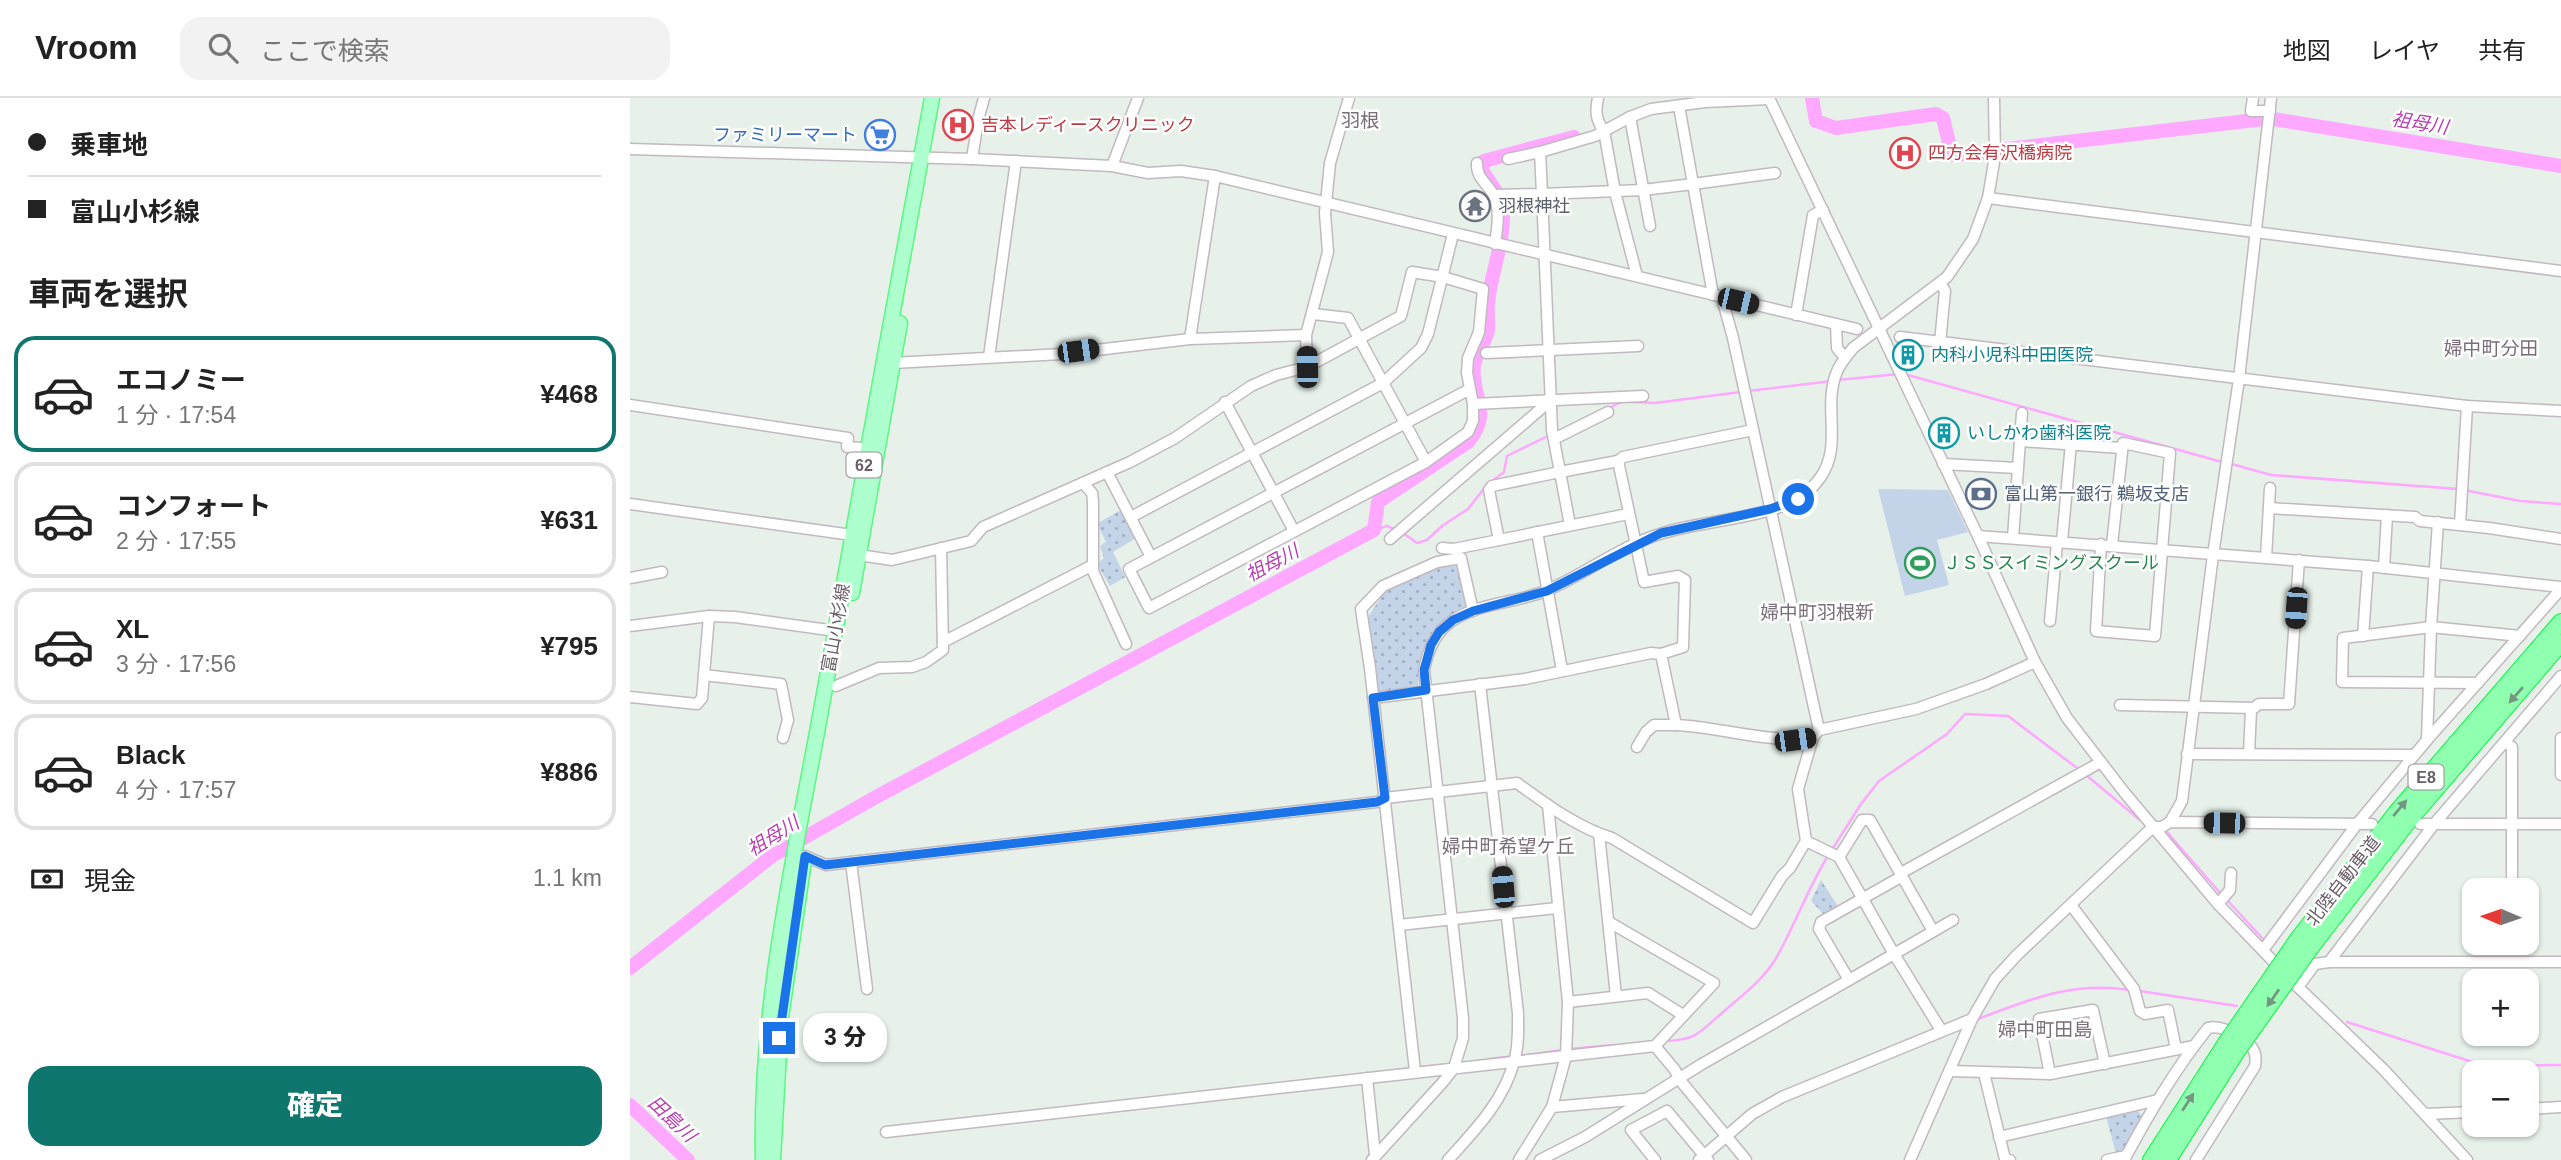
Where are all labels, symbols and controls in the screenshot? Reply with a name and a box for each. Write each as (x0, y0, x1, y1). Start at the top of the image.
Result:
search box (180, 17, 670, 80)
text: Vroom (35, 29, 138, 66)
icon: search (204, 29, 242, 67)
text: ここで検索 (260, 36, 390, 66)
text: 地図 (2283, 37, 2331, 64)
text: レイヤ (2369, 37, 2440, 64)
text: 共有 (2478, 37, 2526, 64)
hospital icon: 吉本レディースクリニック (941, 108, 975, 142)
water label: 祖母川 (2390, 108, 2452, 138)
district label: 羽根 (1341, 110, 1379, 131)
place label: 吉本レディースクリニック (981, 115, 1195, 135)
supermarket icon: ファミリーマート (863, 118, 897, 152)
place label: ファミリーマート (713, 125, 857, 145)
text: 乗車地 (70, 130, 148, 160)
hospital icon: 四方会有沢橋病院 (1888, 136, 1922, 170)
place label: 四方会有沢橋病院 (1928, 143, 2072, 163)
temple icon: 羽根神社 (1458, 189, 1492, 223)
place label: 羽根神社 (1498, 196, 1570, 216)
text: 富山小杉線 (70, 197, 200, 227)
text: 車両を選択 (28, 276, 188, 312)
car (1716, 286, 1761, 316)
car (1056, 338, 1101, 364)
building icon: 内科小児科中田医院 (1891, 338, 1925, 372)
district label: 婦中町分田 (2443, 338, 2539, 359)
place label: 内科小児科中田医院 (1931, 345, 2093, 365)
car (1297, 346, 1318, 388)
icon: car (32, 363, 95, 426)
text: エコノミー (116, 365, 246, 395)
text: ¥468 (540, 379, 598, 409)
text: 1 分 · 17:54 (116, 402, 236, 428)
building icon: いしかわ歯科医院 (1927, 416, 1961, 450)
place label: いしかわ歯科医院 (1967, 423, 2111, 443)
road number: 62 (846, 452, 882, 478)
bank icon: 富山第一銀行 鵜坂支店 (1964, 477, 1998, 511)
route start (1782, 483, 1814, 515)
place label: 富山第一銀行 鵜坂支店 (2004, 484, 2189, 504)
icon: car (32, 489, 95, 552)
text: コンフォート (116, 491, 271, 521)
text: ¥631 (540, 505, 598, 535)
text: 2 分 · 17:55 (116, 528, 236, 554)
water label: 祖母川 (1242, 539, 1304, 586)
sports icon: ＪＳＳスイミングスクール (1903, 546, 1937, 580)
place label: ＪＳＳスイミングスクール (1943, 553, 2159, 573)
street label: 富山小杉線 (818, 582, 854, 674)
car (2285, 586, 2308, 630)
district label: 婦中町羽根新 (1760, 602, 1874, 623)
text: XL (116, 614, 149, 644)
icon: car (32, 615, 95, 678)
text: ¥795 (540, 631, 598, 661)
text: 3 分 · 17:56 (116, 651, 236, 677)
one-way arrow (2508, 686, 2524, 704)
car (1773, 727, 1818, 753)
text: Black (116, 740, 185, 770)
icon: car (32, 741, 95, 804)
text: ¥886 (540, 757, 598, 787)
road number: E8 (2408, 764, 2444, 790)
text: 4 分 · 17:57 (116, 777, 236, 803)
one-way arrow (2393, 800, 2408, 818)
water label: 祖母川 (743, 811, 804, 860)
car (2203, 812, 2246, 834)
street label: 北陸自動車道 (2302, 832, 2384, 930)
district label: 婦中町希望ケ丘 (1441, 836, 1575, 857)
icon: cash (28, 860, 66, 898)
text: 1.1 km (533, 865, 602, 891)
car (1491, 865, 1516, 909)
text: 現金 (84, 866, 136, 896)
north arrow (2462, 878, 2539, 956)
map controls (2462, 878, 2539, 1137)
button: + (2462, 969, 2539, 1046)
one-way arrow (2266, 989, 2280, 1007)
callout: 3 分 (804, 1014, 888, 1062)
district label: 婦中町田島 (1997, 1019, 2093, 1040)
route end (763, 1022, 795, 1054)
text: 3 分 (824, 1024, 866, 1050)
button: − (2462, 1060, 2539, 1137)
button: 確定 (28, 1066, 602, 1146)
water label: 田島川 (644, 1092, 701, 1147)
one-way arrow (2181, 1092, 2194, 1112)

